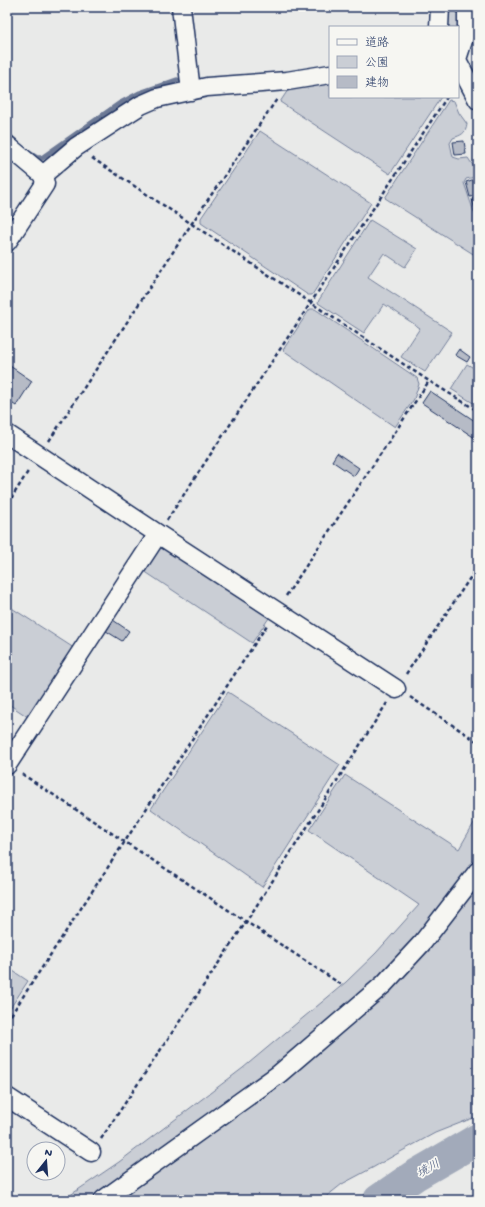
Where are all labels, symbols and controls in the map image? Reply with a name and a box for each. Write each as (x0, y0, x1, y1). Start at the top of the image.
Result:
legend (329, 26, 459, 98)
text: 道路 (365, 36, 389, 51)
text: 公園 (365, 56, 389, 71)
text: 建物 (365, 76, 389, 91)
north arrow (26, 1141, 66, 1181)
text: N (43, 1147, 54, 1160)
water label: 境川 (415, 1157, 443, 1182)

